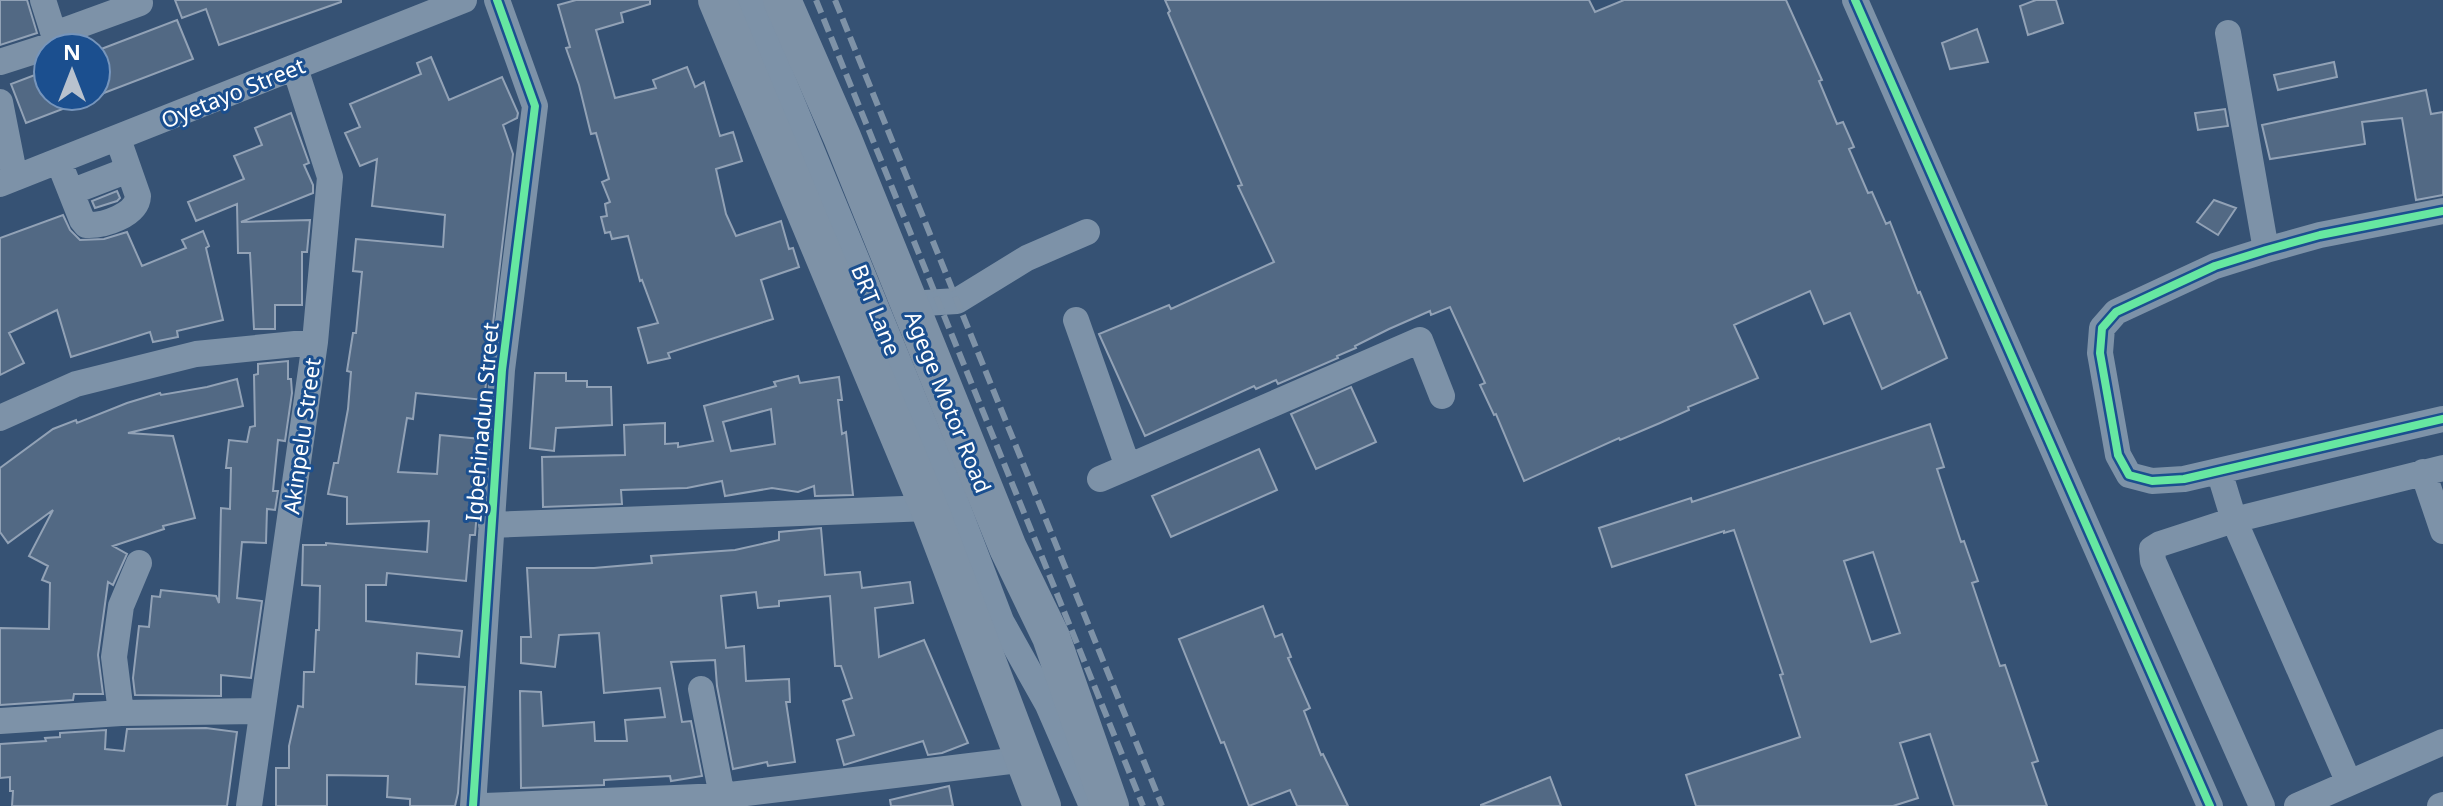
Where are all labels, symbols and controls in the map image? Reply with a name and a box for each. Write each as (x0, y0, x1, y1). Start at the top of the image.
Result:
north arrow (32, 32, 112, 112)
text: N (63, 36, 81, 66)
street label: Oyetayo Street (156, 50, 309, 135)
street label: BRT Lane (845, 260, 909, 360)
street label: Agege Motor Road (899, 306, 999, 497)
street label: Igbehinadun Street (457, 321, 505, 523)
street label: Akinpelu Street (275, 356, 327, 516)

